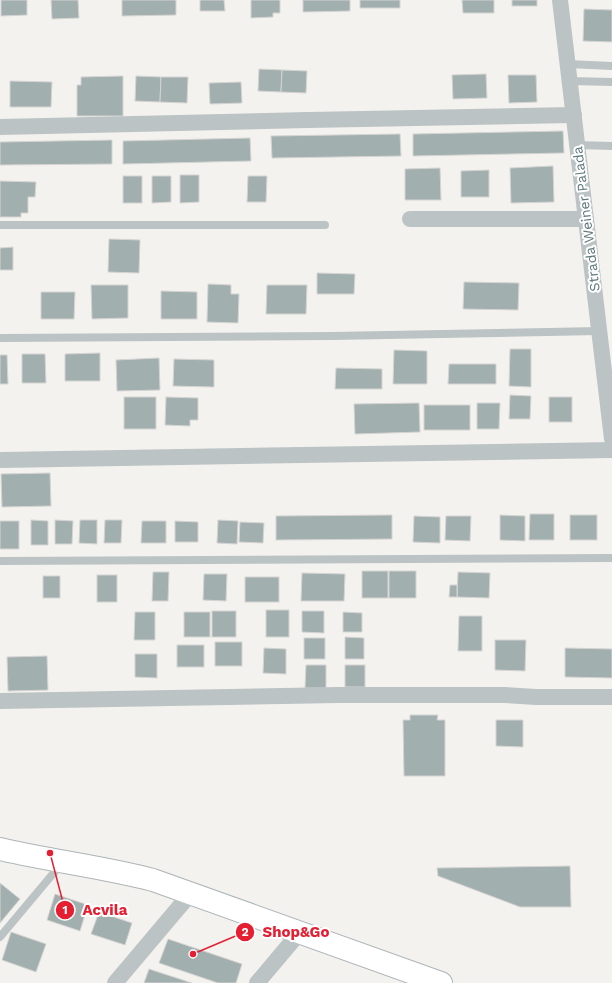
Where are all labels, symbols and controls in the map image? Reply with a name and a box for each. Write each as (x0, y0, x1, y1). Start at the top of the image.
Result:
street label: Strada Weiner Palada (569, 145, 603, 293)
callout: Acvila (55, 897, 136, 924)
text: Acvila (83, 901, 128, 919)
text: 1 (62, 903, 68, 917)
callout: Shop&Go (235, 918, 337, 945)
text: Shop&Go (263, 923, 329, 941)
text: 2 (241, 925, 249, 939)

